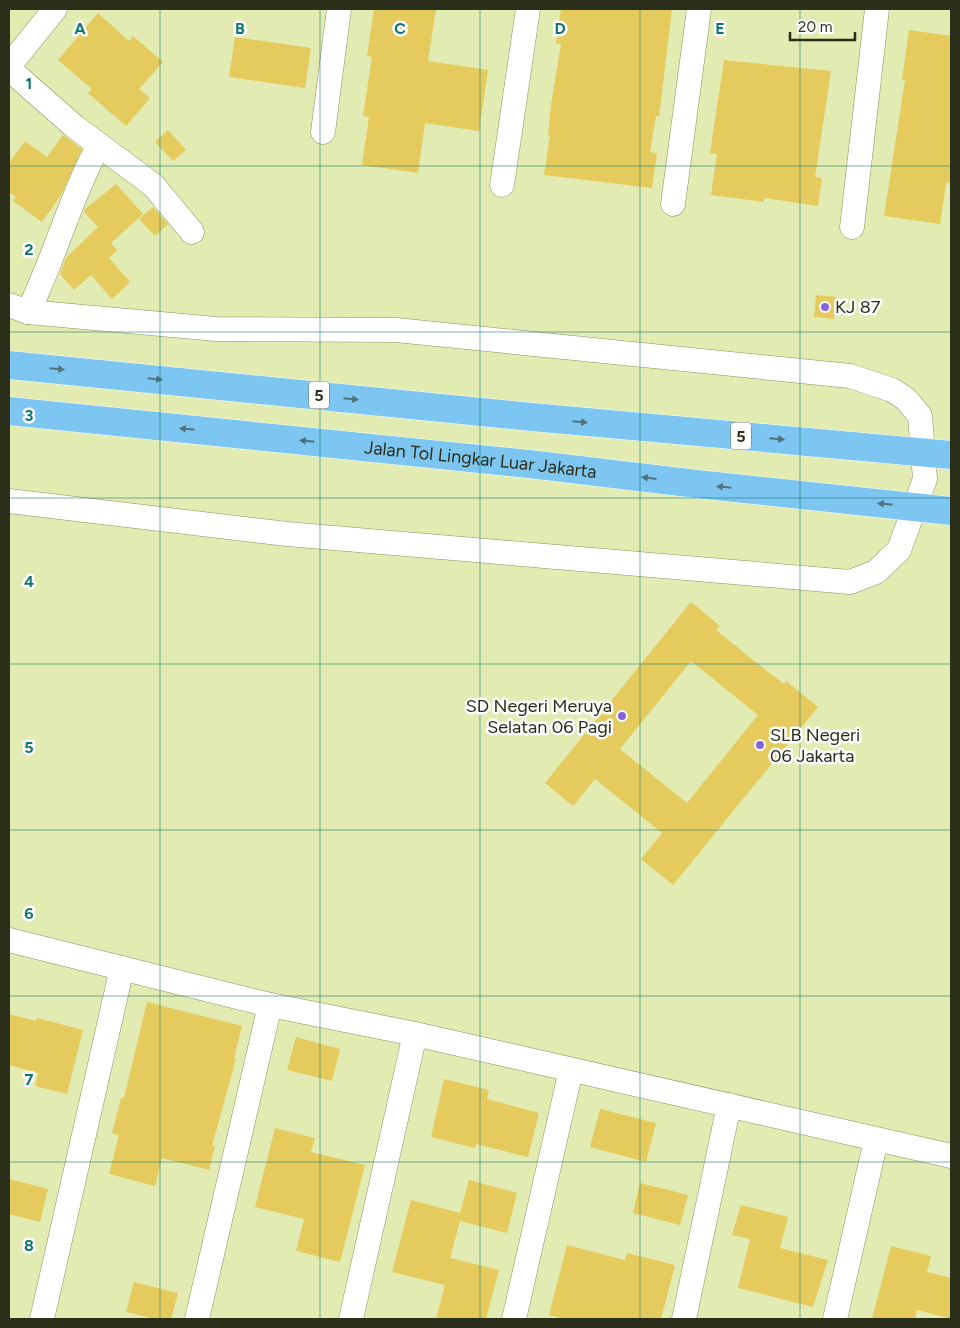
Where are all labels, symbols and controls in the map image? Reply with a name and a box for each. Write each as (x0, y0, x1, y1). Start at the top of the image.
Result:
scale bar (790, 10, 855, 42)
text: 20 m (798, 18, 832, 36)
text: A (74, 19, 86, 38)
text: B (235, 19, 245, 38)
text: C (394, 19, 406, 38)
text: D (554, 19, 566, 38)
text: E (715, 19, 725, 38)
text: 1 (26, 74, 32, 93)
text: 2 (24, 240, 34, 259)
place label: KJ 87 (835, 296, 881, 318)
marker: KJ 87 (819, 301, 831, 313)
one-way arrow (50, 365, 66, 373)
one-way arrow (147, 375, 163, 383)
road number: 5 (309, 382, 329, 408)
one-way arrow (344, 395, 360, 403)
text: 3 (25, 406, 34, 425)
one-way arrow (572, 418, 588, 426)
road number: 5 (731, 422, 751, 450)
one-way arrow (179, 425, 195, 433)
one-way arrow (769, 435, 785, 443)
street label: Jalan Tol Lingkar Luar Jakarta (363, 436, 598, 483)
one-way arrow (298, 437, 314, 445)
one-way arrow (640, 474, 656, 482)
one-way arrow (715, 483, 731, 491)
one-way arrow (877, 500, 893, 508)
text: 4 (24, 572, 34, 591)
place label: SD Negeri Meruya Selatan 06 Pagi (466, 695, 612, 738)
marker: SD Negeri Meruya Selatan 06 Pagi (616, 710, 628, 722)
place label: SLB Negeri 06 Jakarta (770, 724, 860, 767)
text: 5 (24, 738, 34, 757)
marker: SLB Negeri 06 Jakarta (754, 739, 766, 751)
text: 6 (24, 904, 34, 923)
text: 7 (25, 1070, 34, 1089)
text: 8 (24, 1236, 34, 1255)

